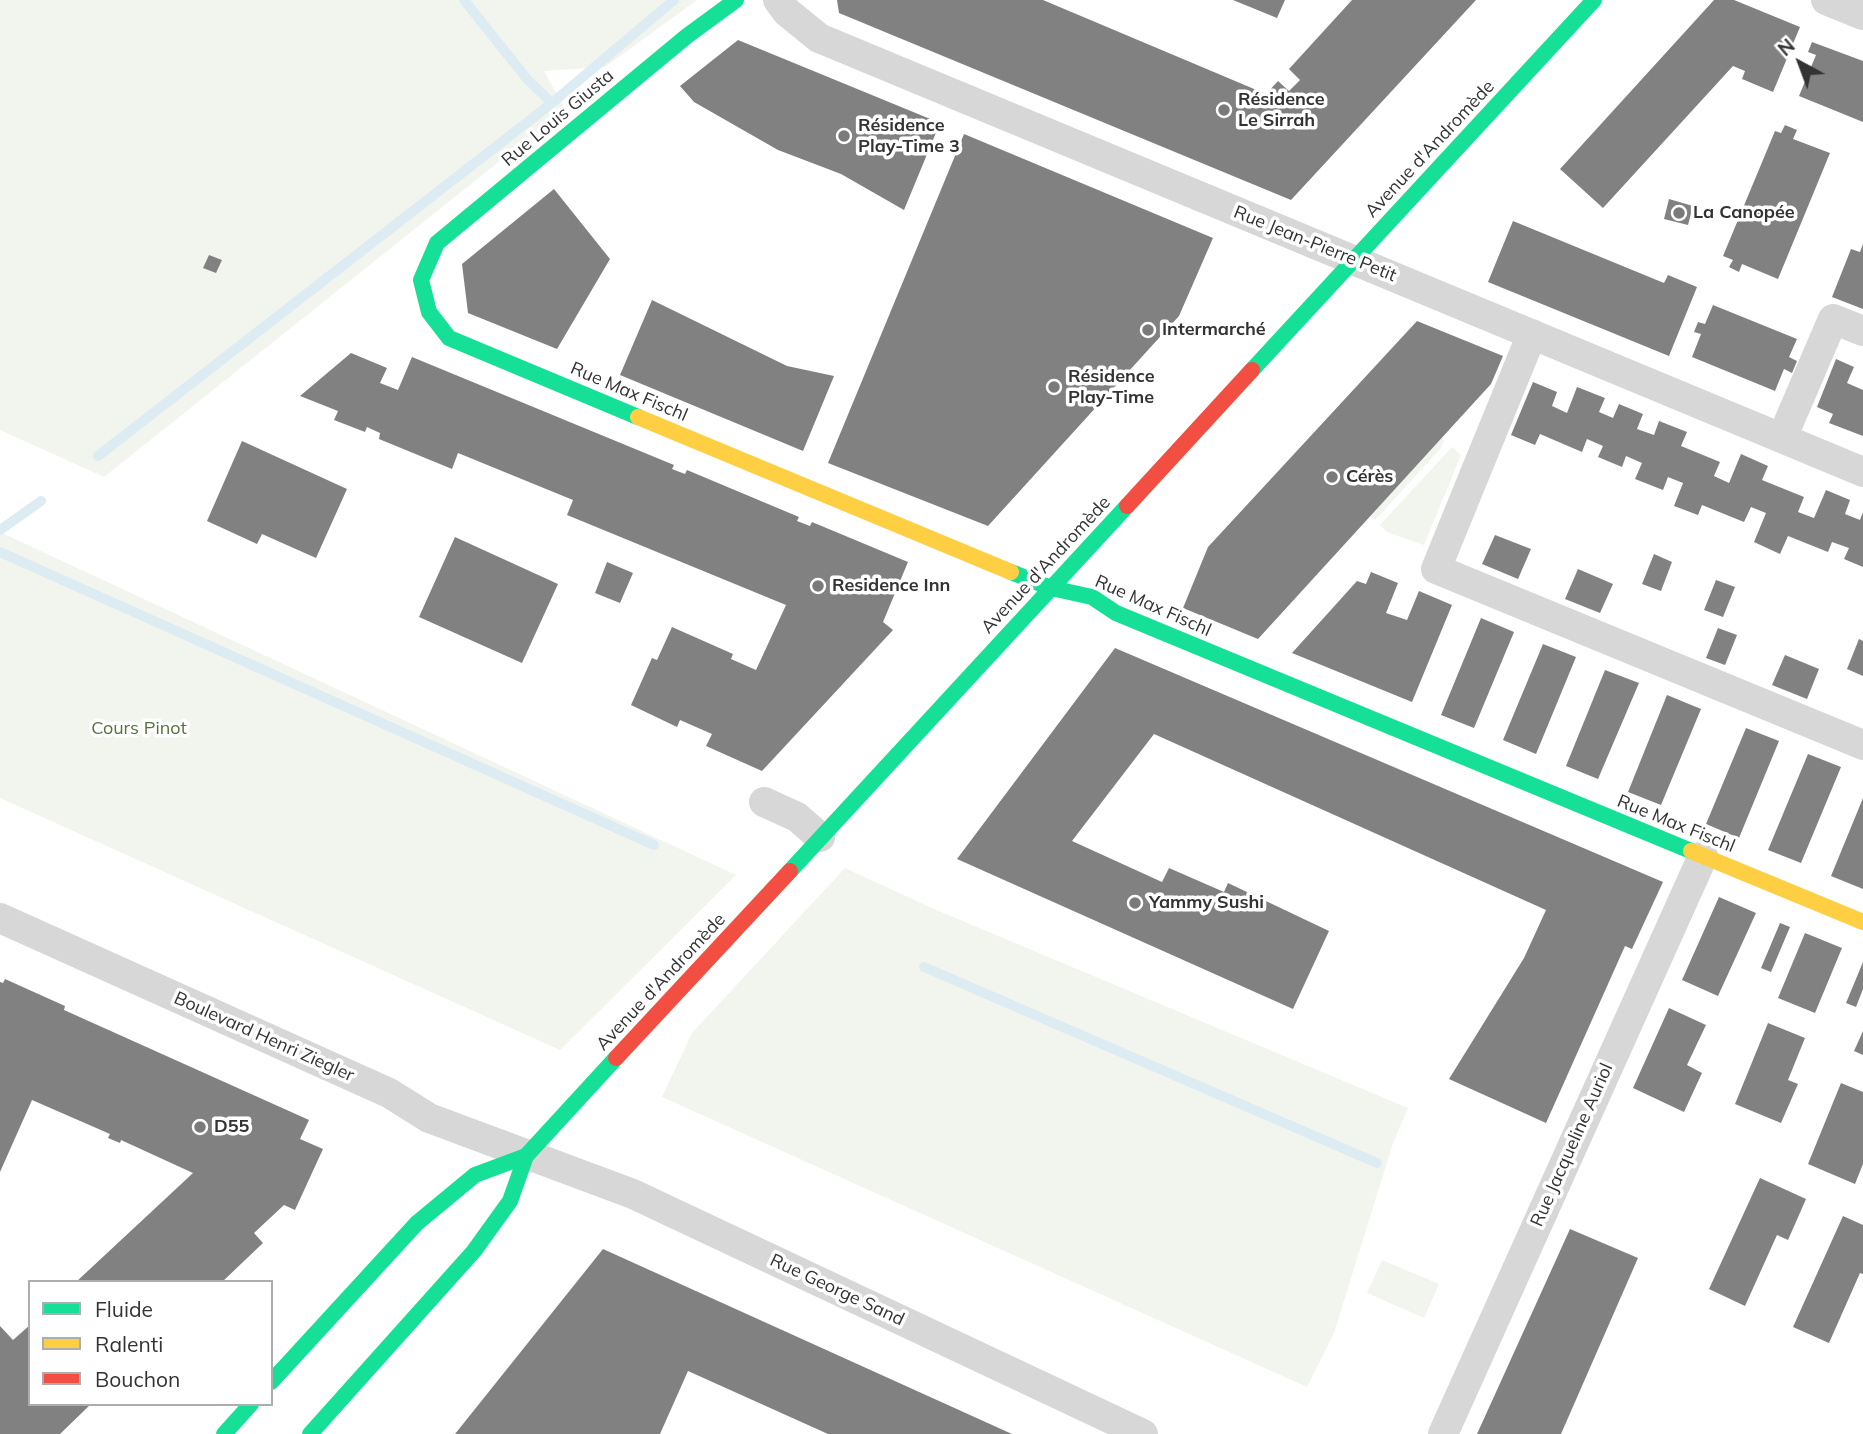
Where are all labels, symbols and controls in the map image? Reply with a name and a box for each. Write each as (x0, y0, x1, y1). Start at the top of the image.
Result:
north arrow (1765, 28, 1835, 98)
text: N (1773, 33, 1800, 61)
street label: Rue Louis Giusta (498, 65, 618, 171)
street label: Avenue d'Andromède (1361, 76, 1499, 222)
place label: Résidence Le Sirrah (1238, 89, 1325, 132)
marker: Résidence Le Sirrah (1216, 102, 1232, 118)
place label: Résidence Play-Time 3 (858, 115, 960, 158)
marker: Résidence Play-Time 3 (836, 128, 852, 144)
street label: Rue Jean-Pierre Petit (1231, 202, 1399, 286)
place label: La Canopée (1693, 202, 1795, 224)
marker: La Canopée (1671, 205, 1687, 221)
place label: Intermarché (1162, 319, 1266, 341)
marker: Intermarché (1140, 322, 1156, 338)
street label: Rue Max Fischl (567, 358, 691, 426)
place label: Résidence Play-Time (1068, 366, 1155, 408)
marker: Résidence Play-Time (1046, 379, 1062, 395)
place label: Cérès (1346, 466, 1393, 488)
marker: Cérès (1324, 469, 1340, 485)
street label: Avenue d'Andromède (977, 492, 1115, 638)
street label: Rue Max Fischl (1092, 571, 1214, 641)
place label: Residence Inn (832, 575, 950, 597)
marker: Residence Inn (810, 578, 826, 594)
park label: Cours Pinot (91, 718, 187, 740)
street label: Rue Max Fischl (1614, 791, 1738, 857)
place label: Yammy Sushi (1149, 892, 1264, 914)
marker: Yammy Sushi (1127, 895, 1143, 911)
street label: Avenue d'Andromède (592, 909, 730, 1055)
street label: Boulevard Henri Ziegler (171, 988, 357, 1086)
street label: Rue Jacqueline Auriol (1526, 1060, 1618, 1230)
place label: D55 (214, 1116, 249, 1138)
marker: D55 (192, 1119, 208, 1135)
street label: Rue George Sand (766, 1249, 908, 1331)
legend (28, 1280, 273, 1406)
text: Fluide (95, 1296, 153, 1322)
text: Ralenti (95, 1331, 163, 1357)
text: Bouchon (95, 1366, 180, 1392)

